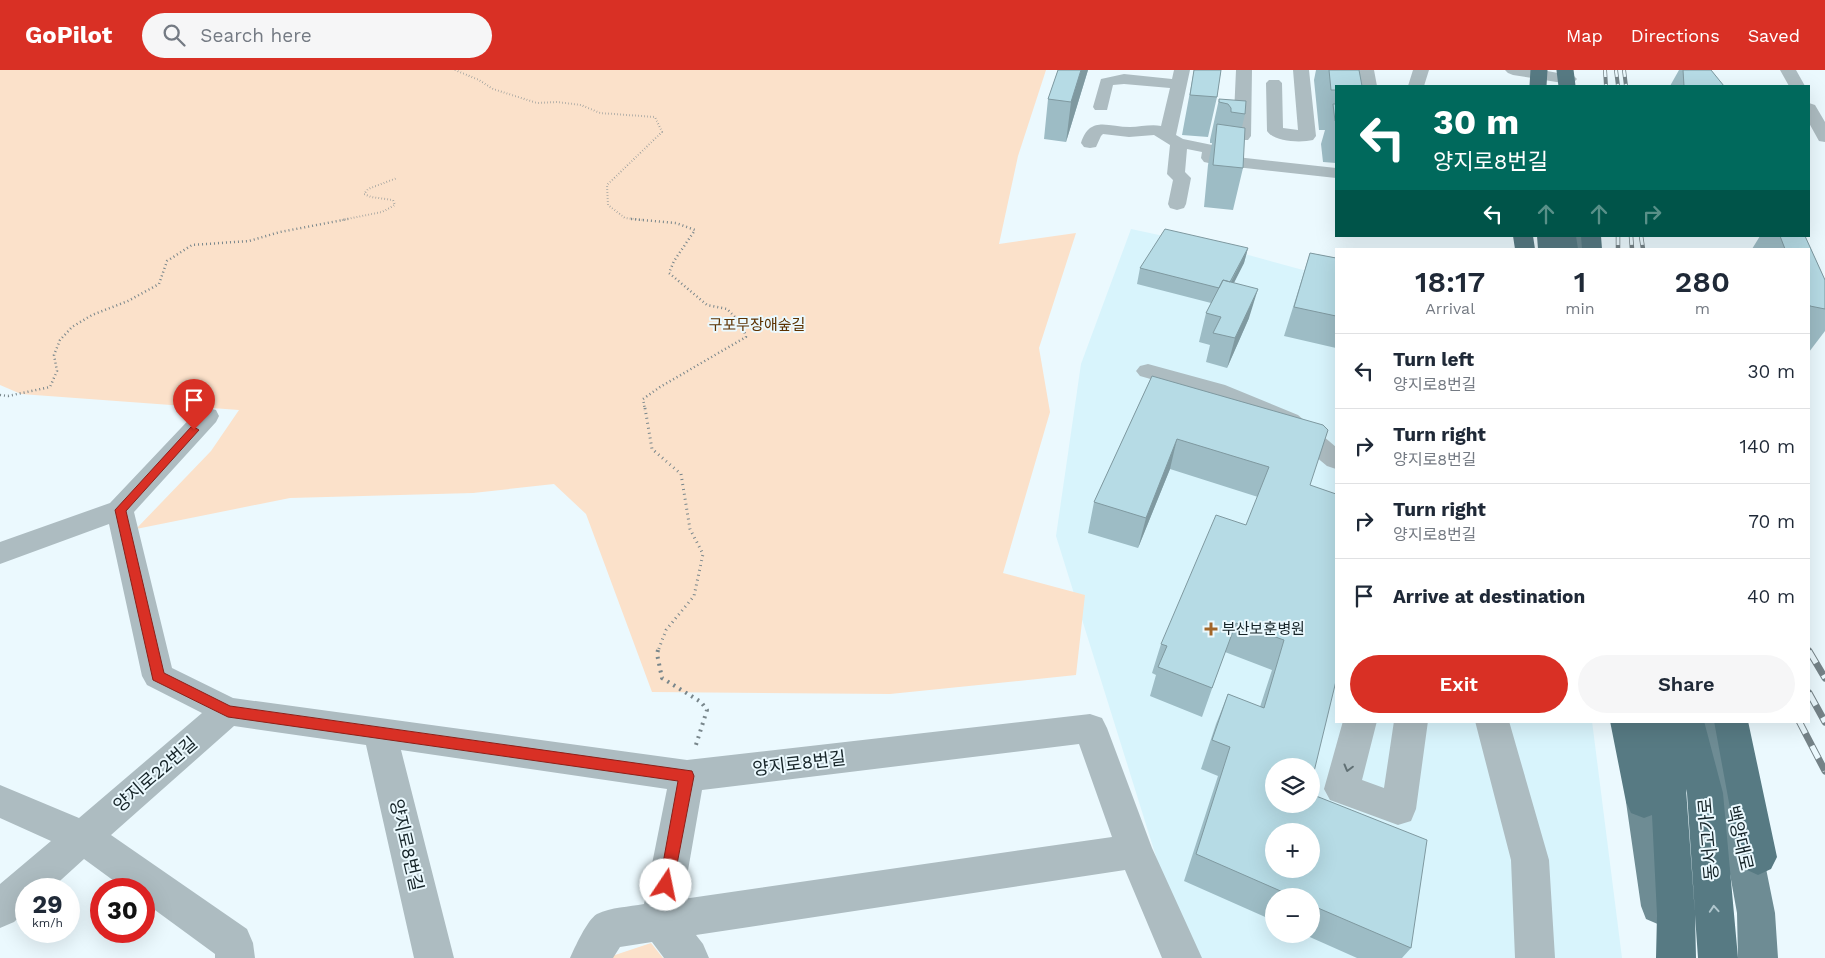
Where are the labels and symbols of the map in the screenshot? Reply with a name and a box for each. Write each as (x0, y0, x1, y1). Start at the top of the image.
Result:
park label: 구포무장애숲길 (709, 316, 805, 334)
pin (173, 379, 215, 430)
place label: 부산보훈병원 (1222, 620, 1305, 638)
marker: 부산보훈병원 (1204, 622, 1218, 636)
street label: 양지로22번길 (109, 732, 201, 816)
street label: 양지로8번길 (751, 747, 847, 779)
one-way arrow (1343, 764, 1353, 772)
street label: 양지로8번길 (386, 797, 428, 893)
street label: 동서고가로 (1694, 797, 1722, 881)
street label: 백양대로 (1722, 803, 1758, 873)
position arrow (639, 858, 691, 910)
speed limit sign: 30 (90, 878, 155, 943)
one-way arrow (1709, 905, 1720, 913)

